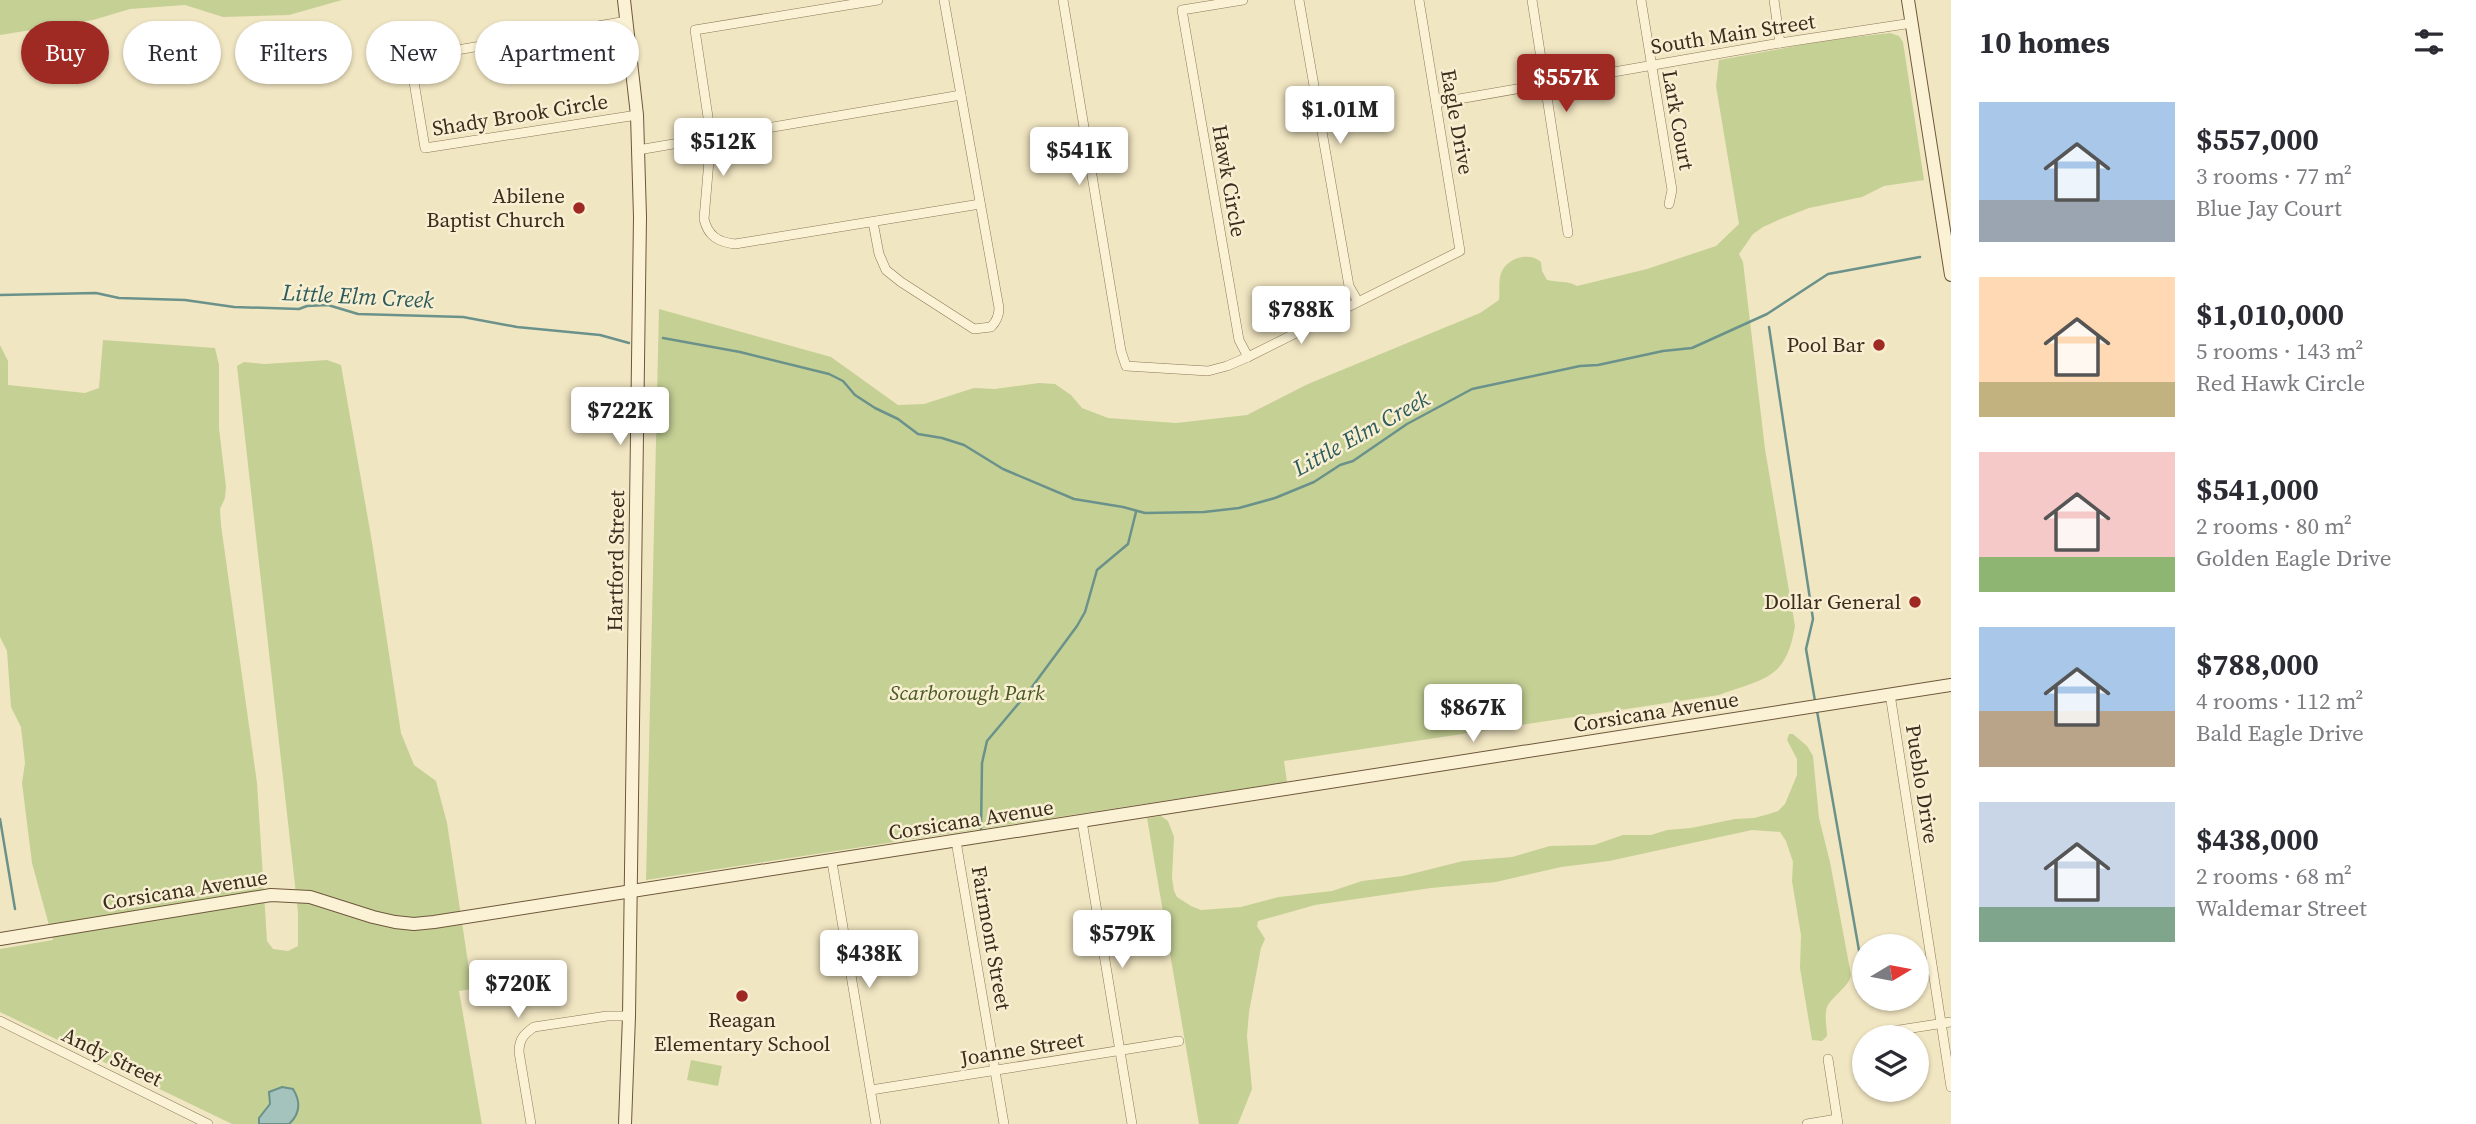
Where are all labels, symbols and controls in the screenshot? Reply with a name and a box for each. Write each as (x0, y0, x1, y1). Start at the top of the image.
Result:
street label: South Main Street (1649, 6, 1817, 61)
chip: Buy (21, 21, 109, 84)
chip: Rent (123, 21, 221, 84)
chip: Filters (235, 21, 352, 84)
chip: New (366, 21, 461, 84)
chip: Apartment (475, 21, 639, 84)
text: 10 homes (1979, 22, 2110, 63)
icon: filters (2410, 23, 2448, 61)
pin: $557K (1517, 54, 1615, 114)
text: $557K (1533, 61, 1599, 93)
street label: Eagle Drive (1434, 67, 1481, 177)
street label: Lark Court (1655, 68, 1702, 172)
street label: Shady Brook Circle (430, 86, 610, 143)
pin: $1.01M (1283, 86, 1397, 146)
text: $1.01M (1301, 93, 1379, 125)
pin: $512K (674, 118, 772, 178)
text: $557,000 (2196, 119, 2319, 160)
street label: Hawk Circle (1205, 122, 1254, 239)
text: $512K (690, 125, 756, 157)
pin: $541K (1030, 128, 1128, 187)
icon: home (2035, 130, 2119, 214)
text: $541K (1046, 134, 1112, 166)
text: 3 rooms · 77 m² (2196, 160, 2352, 192)
place label: Abilene Baptist Church (426, 181, 565, 234)
text: Blue Jay Court (2196, 192, 2342, 224)
marker: Abilene Baptist Church (571, 200, 587, 216)
water label: Little Elm Creek (280, 276, 435, 316)
pin: $788K (1252, 286, 1350, 346)
text: $788K (1268, 293, 1334, 325)
text: $1,010,000 (2196, 294, 2344, 335)
icon: home (2035, 305, 2119, 389)
place label: Pool Bar (1786, 330, 1865, 359)
text: 5 rooms · 143 m² (2196, 335, 2363, 367)
marker: Pool Bar (1871, 337, 1887, 353)
text: Red Hawk Circle (2196, 367, 2365, 399)
water label: Little Elm Creek (1286, 382, 1435, 484)
pin: $722K (571, 388, 669, 447)
text: $722K (587, 394, 653, 426)
text: $541,000 (2196, 469, 2319, 510)
icon: home (2035, 480, 2119, 564)
street label: Hartford Street (600, 490, 631, 632)
text: 2 rooms · 80 m² (2196, 510, 2352, 542)
text: Golden Eagle Drive (2196, 542, 2391, 574)
place label: Dollar General (1764, 587, 1901, 616)
marker: Dollar General (1907, 594, 1923, 610)
text: $788,000 (2196, 644, 2319, 685)
icon: home (2035, 655, 2119, 739)
park label: Scarborough Park (889, 678, 1045, 707)
pin: $867K (1424, 684, 1522, 744)
street label: Corsicana Avenue (1571, 684, 1741, 739)
text: 4 rooms · 112 m² (2196, 685, 2363, 717)
text: $867K (1440, 691, 1506, 723)
text: Bald Eagle Drive (2196, 717, 2364, 749)
street label: Pueblo Drive (1899, 722, 1946, 846)
street label: Corsicana Avenue (886, 792, 1056, 847)
text: $438,000 (2196, 819, 2319, 860)
icon: home (2035, 830, 2119, 914)
text: 2 rooms · 68 m² (2196, 860, 2352, 892)
street label: Corsicana Avenue (100, 862, 270, 917)
street label: Fairmont Street (965, 863, 1018, 1013)
text: Waldemar Street (2196, 892, 2367, 924)
pin: $579K (1073, 911, 1171, 970)
text: $579K (1089, 917, 1155, 949)
pin: $438K (820, 930, 918, 990)
north arrow (1852, 934, 1928, 1012)
map controls (1852, 934, 1929, 1102)
text: $438K (836, 937, 902, 969)
pin: $720K (469, 960, 567, 1020)
text: $720K (485, 967, 551, 999)
marker: Reagan Elementary School (734, 988, 750, 1004)
place label: Reagan Elementary School (654, 1005, 830, 1058)
street label: Andy Street (57, 1020, 167, 1093)
street label: Joanne Street (957, 1024, 1086, 1073)
button: layers (1852, 1025, 1929, 1102)

